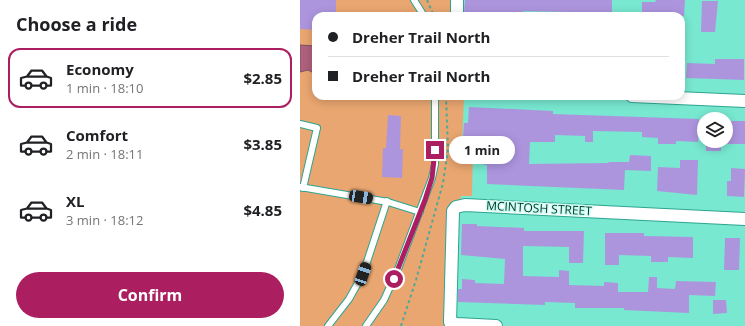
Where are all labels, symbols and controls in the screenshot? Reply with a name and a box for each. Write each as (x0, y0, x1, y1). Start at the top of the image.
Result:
text: Choose a ride (16, 12, 137, 36)
text: Dreher Trail North (352, 27, 490, 47)
text: Economy (66, 59, 134, 79)
icon: car (18, 60, 54, 96)
text: Dreher Trail North (352, 66, 490, 86)
text: $2.85 (243, 68, 282, 88)
text: 1 min · 18:10 (66, 79, 143, 97)
map controls (697, 112, 733, 148)
button: layers (697, 112, 733, 148)
text: Comfort (66, 125, 128, 145)
icon: car (18, 126, 54, 162)
text: $3.85 (243, 134, 282, 154)
callout: 1 min (449, 136, 515, 164)
route end (426, 141, 444, 159)
text: 1 min (464, 141, 500, 159)
text: 2 min · 18:11 (66, 145, 143, 163)
car (348, 189, 374, 205)
text: XL (66, 191, 84, 211)
icon: car (18, 192, 54, 228)
street label: MCINTOSH STREET (486, 197, 593, 219)
text: $4.85 (243, 200, 282, 220)
text: 3 min · 18:12 (66, 211, 143, 229)
car (353, 261, 373, 287)
route start (385, 270, 403, 288)
button: Confirm (16, 272, 284, 318)

